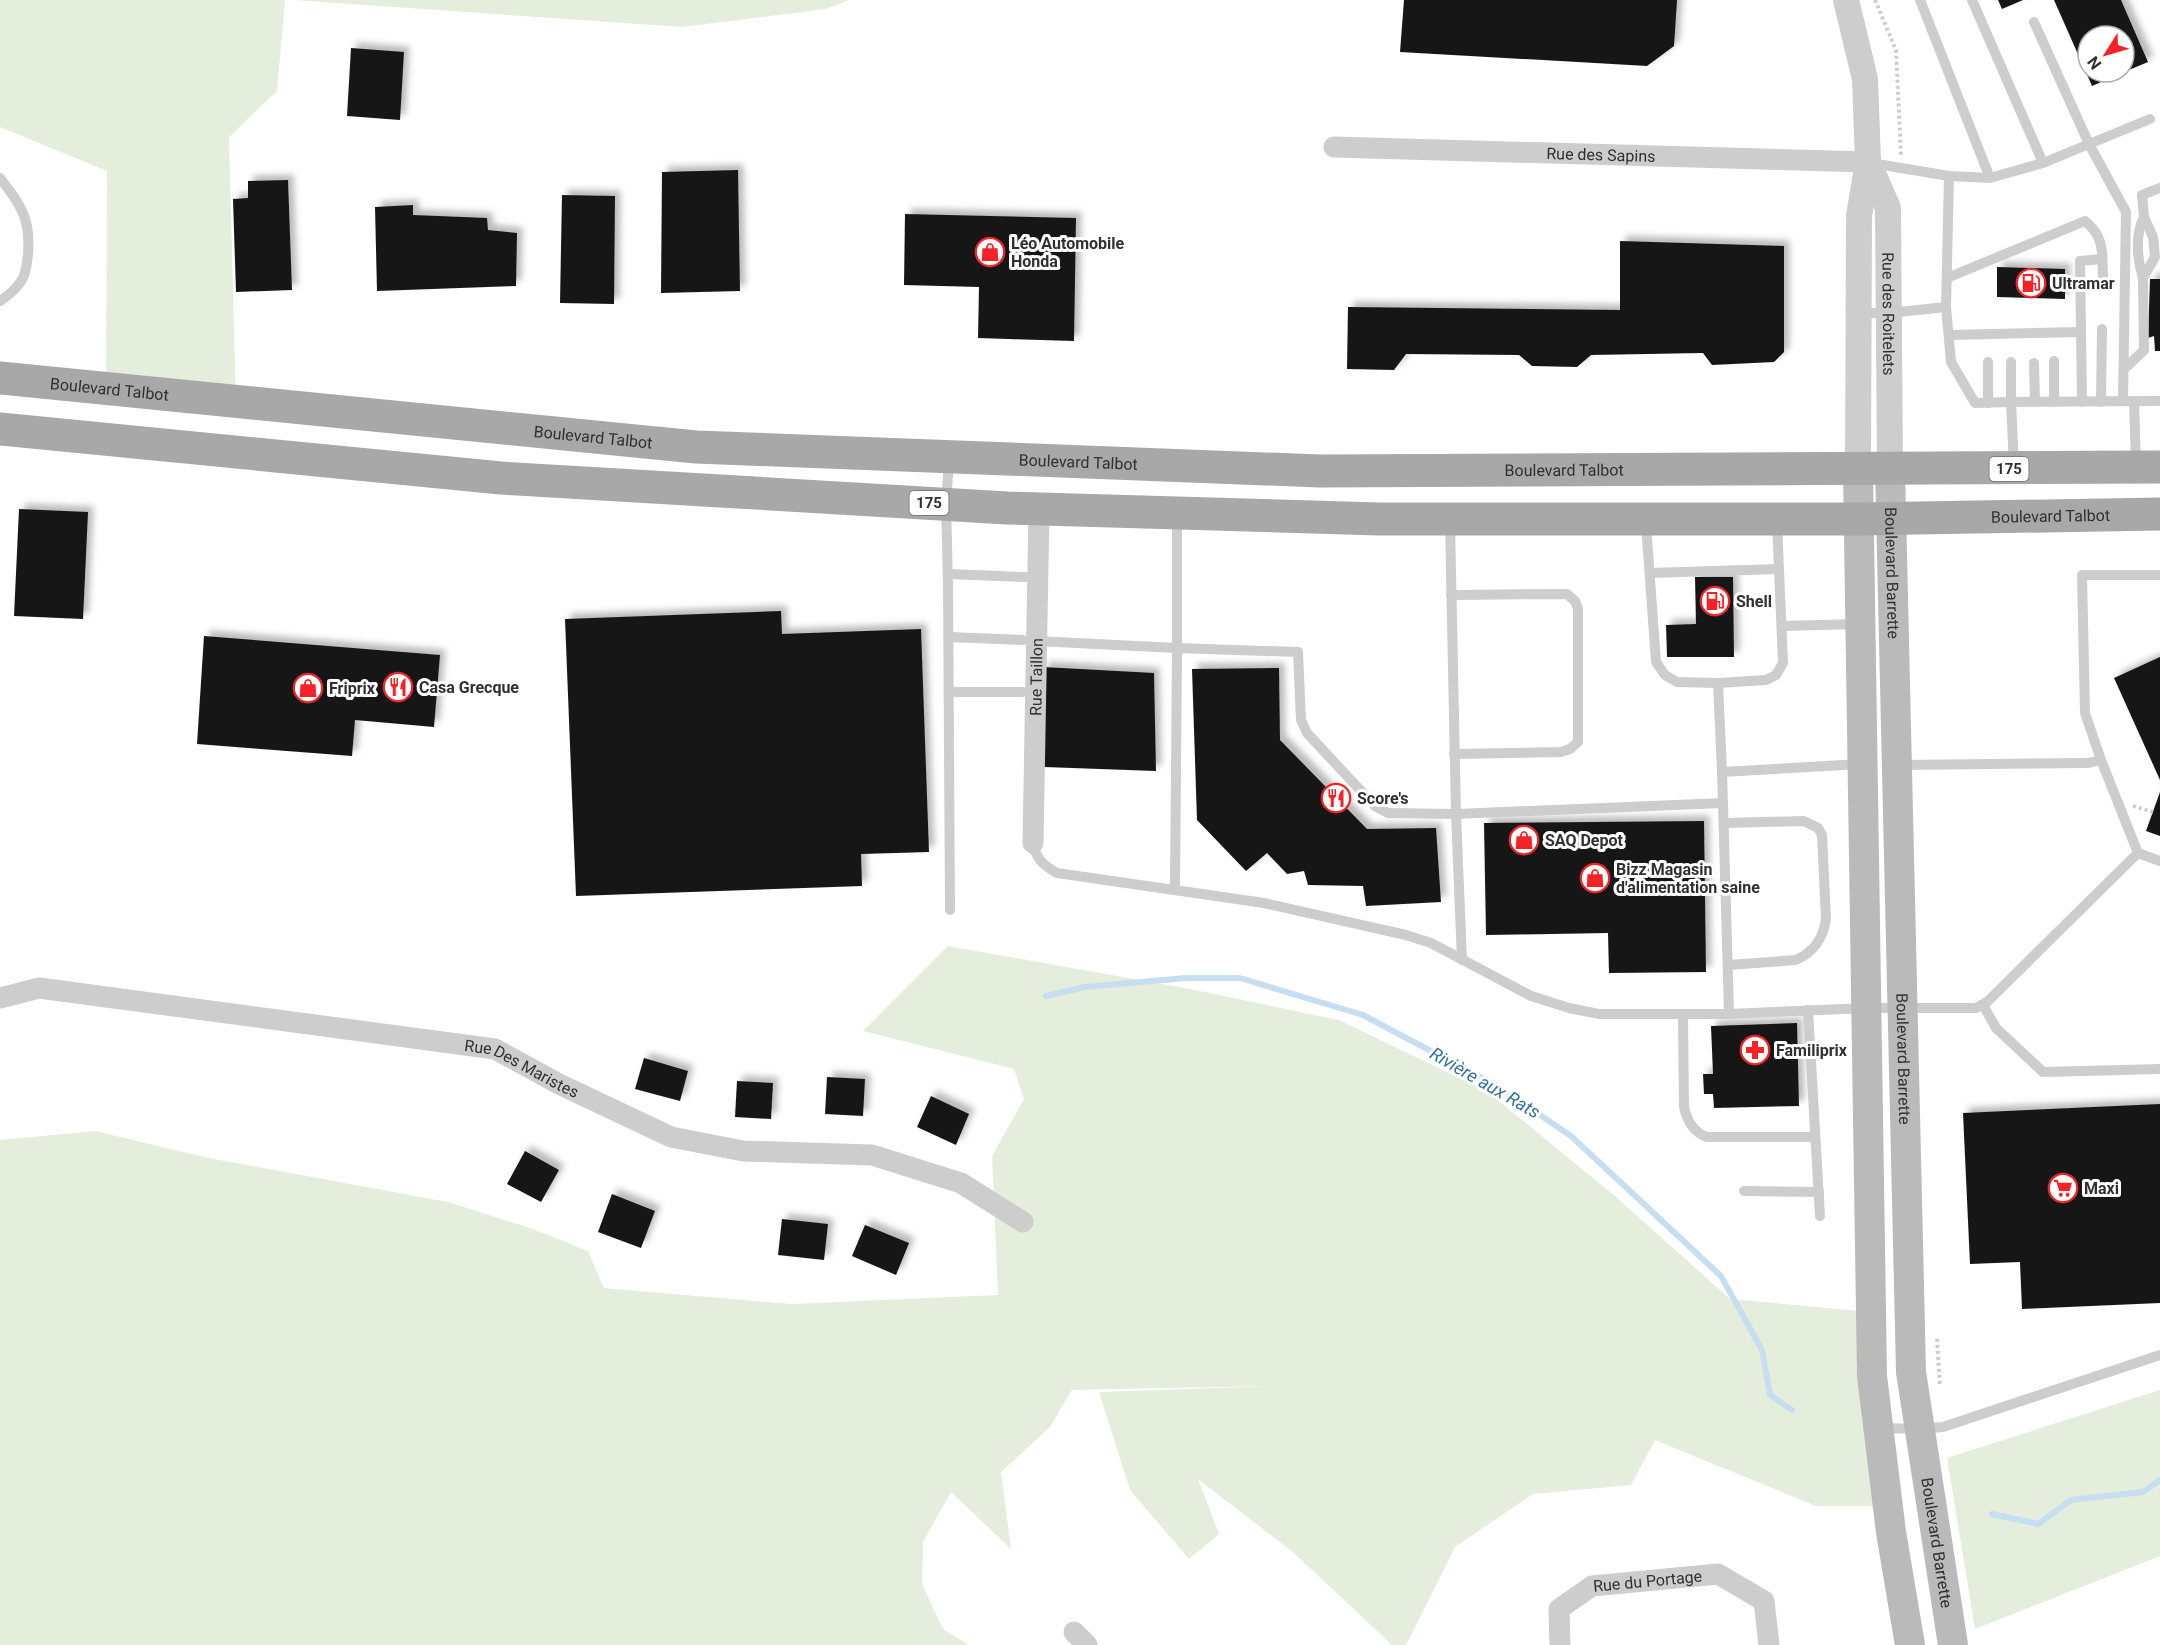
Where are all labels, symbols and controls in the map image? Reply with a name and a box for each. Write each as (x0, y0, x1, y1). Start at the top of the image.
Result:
north arrow (2076, 24, 2136, 84)
text: N (2083, 52, 2105, 73)
street label: Rue des Sapins (1546, 144, 1656, 166)
place label: Léo Automobile Honda (1011, 234, 1125, 271)
shop icon: Léo Automobile Honda (974, 236, 1006, 268)
street label: Rue des Roitelets (1878, 252, 1898, 376)
fuel station icon: Ultramar (2015, 267, 2047, 299)
place label: Ultramar (2052, 274, 2115, 293)
street label: Boulevard Talbot (49, 374, 170, 405)
street label: Boulevard Talbot (533, 422, 653, 453)
street label: Boulevard Talbot (1018, 450, 1138, 474)
road number: 175 (1990, 457, 2028, 481)
street label: Boulevard Talbot (1505, 461, 1624, 480)
road number: 175 (910, 491, 948, 515)
street label: Boulevard Talbot (1991, 506, 2110, 527)
street label: Boulevard Barrette (1881, 507, 1903, 639)
fuel station icon: Shell (1699, 585, 1731, 617)
place label: Shell (1736, 592, 1772, 611)
street label: Rue Taillon (1026, 638, 1047, 716)
restaurant icon: Casa Grecque (382, 671, 414, 703)
shop icon: Friprix (292, 672, 324, 704)
place label: Casa Grecque (419, 678, 519, 697)
place label: Friprix (329, 679, 376, 698)
restaurant icon: Score's (1320, 782, 1352, 814)
place label: Score's (1357, 789, 1409, 808)
shop icon: SAQ Depot (1508, 824, 1540, 856)
place label: SAQ Depot (1545, 831, 1624, 850)
place label: Bizz Magasin d'alimentation saine (1616, 860, 1760, 897)
shop icon: Bizz Magasin d'alimentation saine (1579, 862, 1611, 894)
street label: Boulevard Barrette (1892, 993, 1914, 1125)
pharmacy icon: Familiprix (1739, 1034, 1771, 1066)
street label: Rue Des Maristes (463, 1036, 582, 1102)
place label: Familiprix (1776, 1041, 1848, 1060)
water label: Rivière aux Rats (1426, 1043, 1544, 1123)
supermarket icon: Maxi (2047, 1172, 2079, 1204)
place label: Maxi (2084, 1179, 2119, 1198)
street label: Boulevard Barrette (1917, 1476, 1956, 1609)
street label: Rue du Portage (1592, 1567, 1703, 1596)

